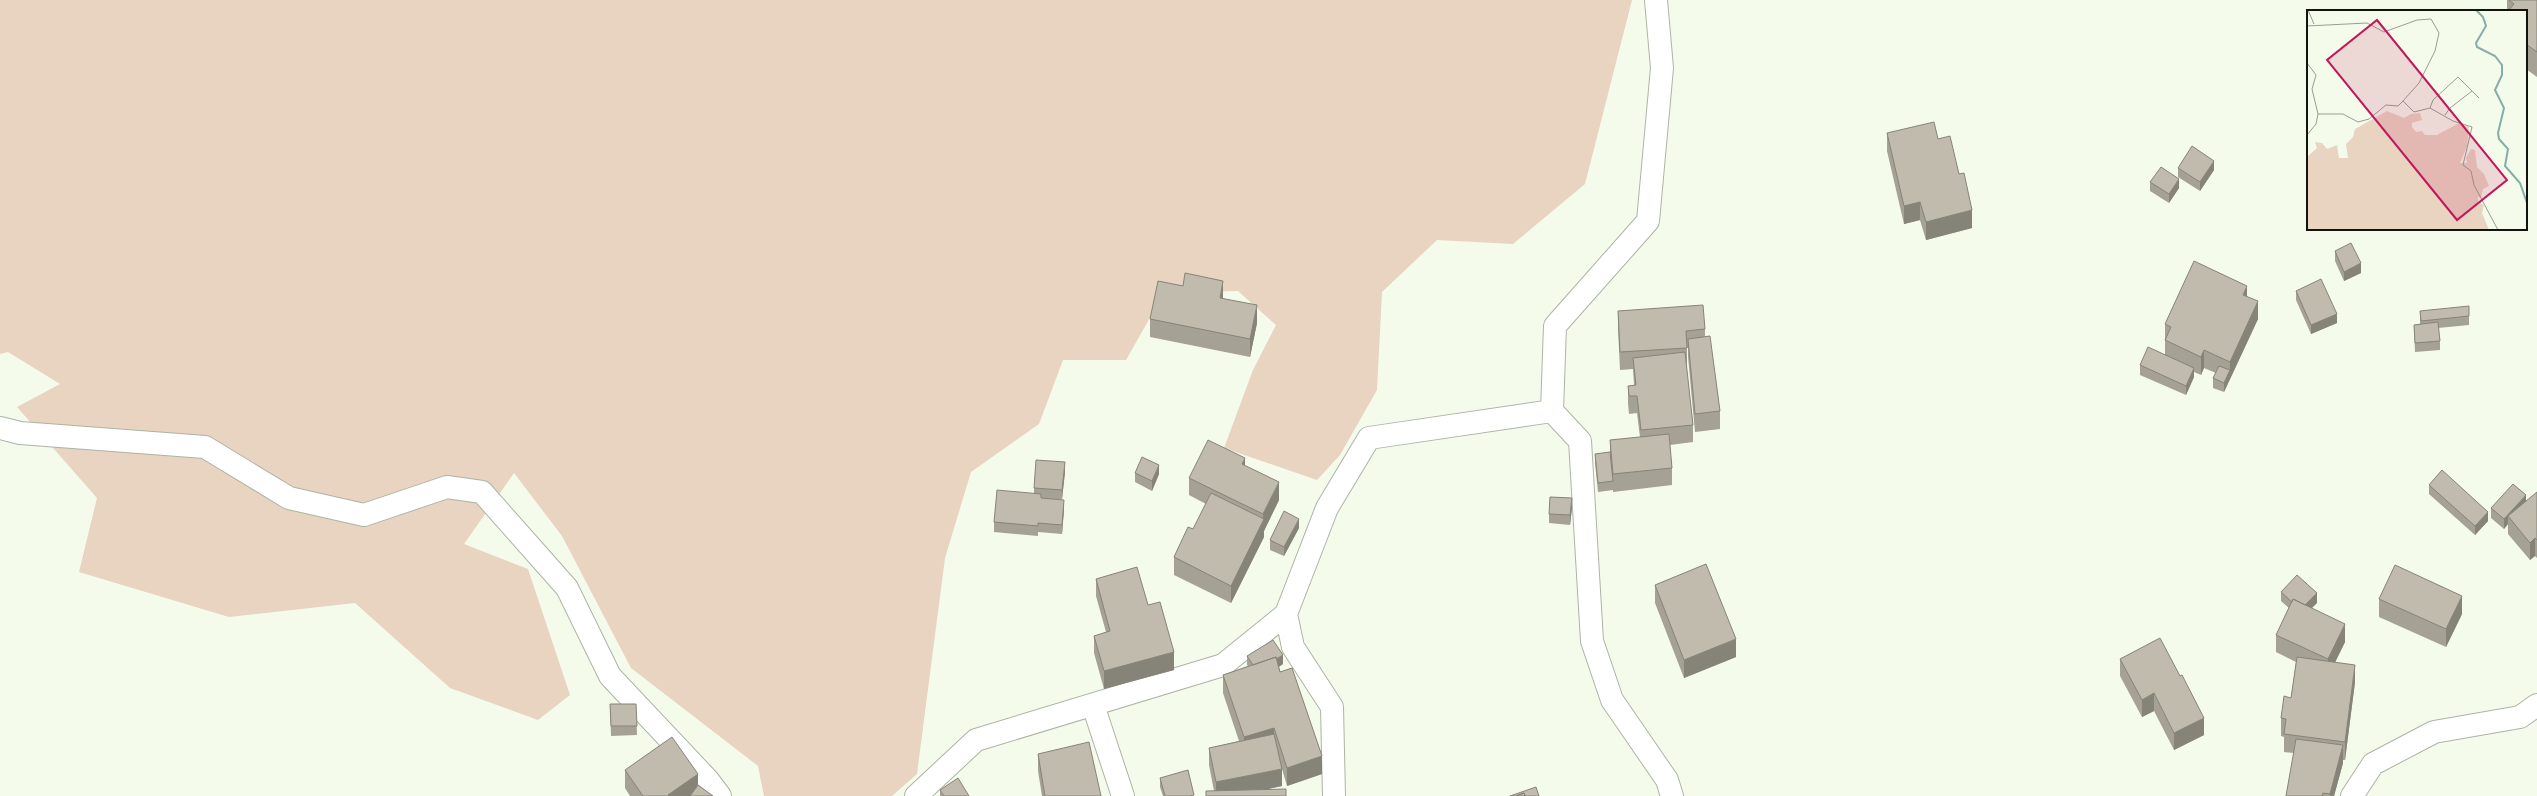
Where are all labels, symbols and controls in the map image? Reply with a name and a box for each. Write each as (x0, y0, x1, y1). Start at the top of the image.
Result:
inset map (2307, 10, 2527, 230)

